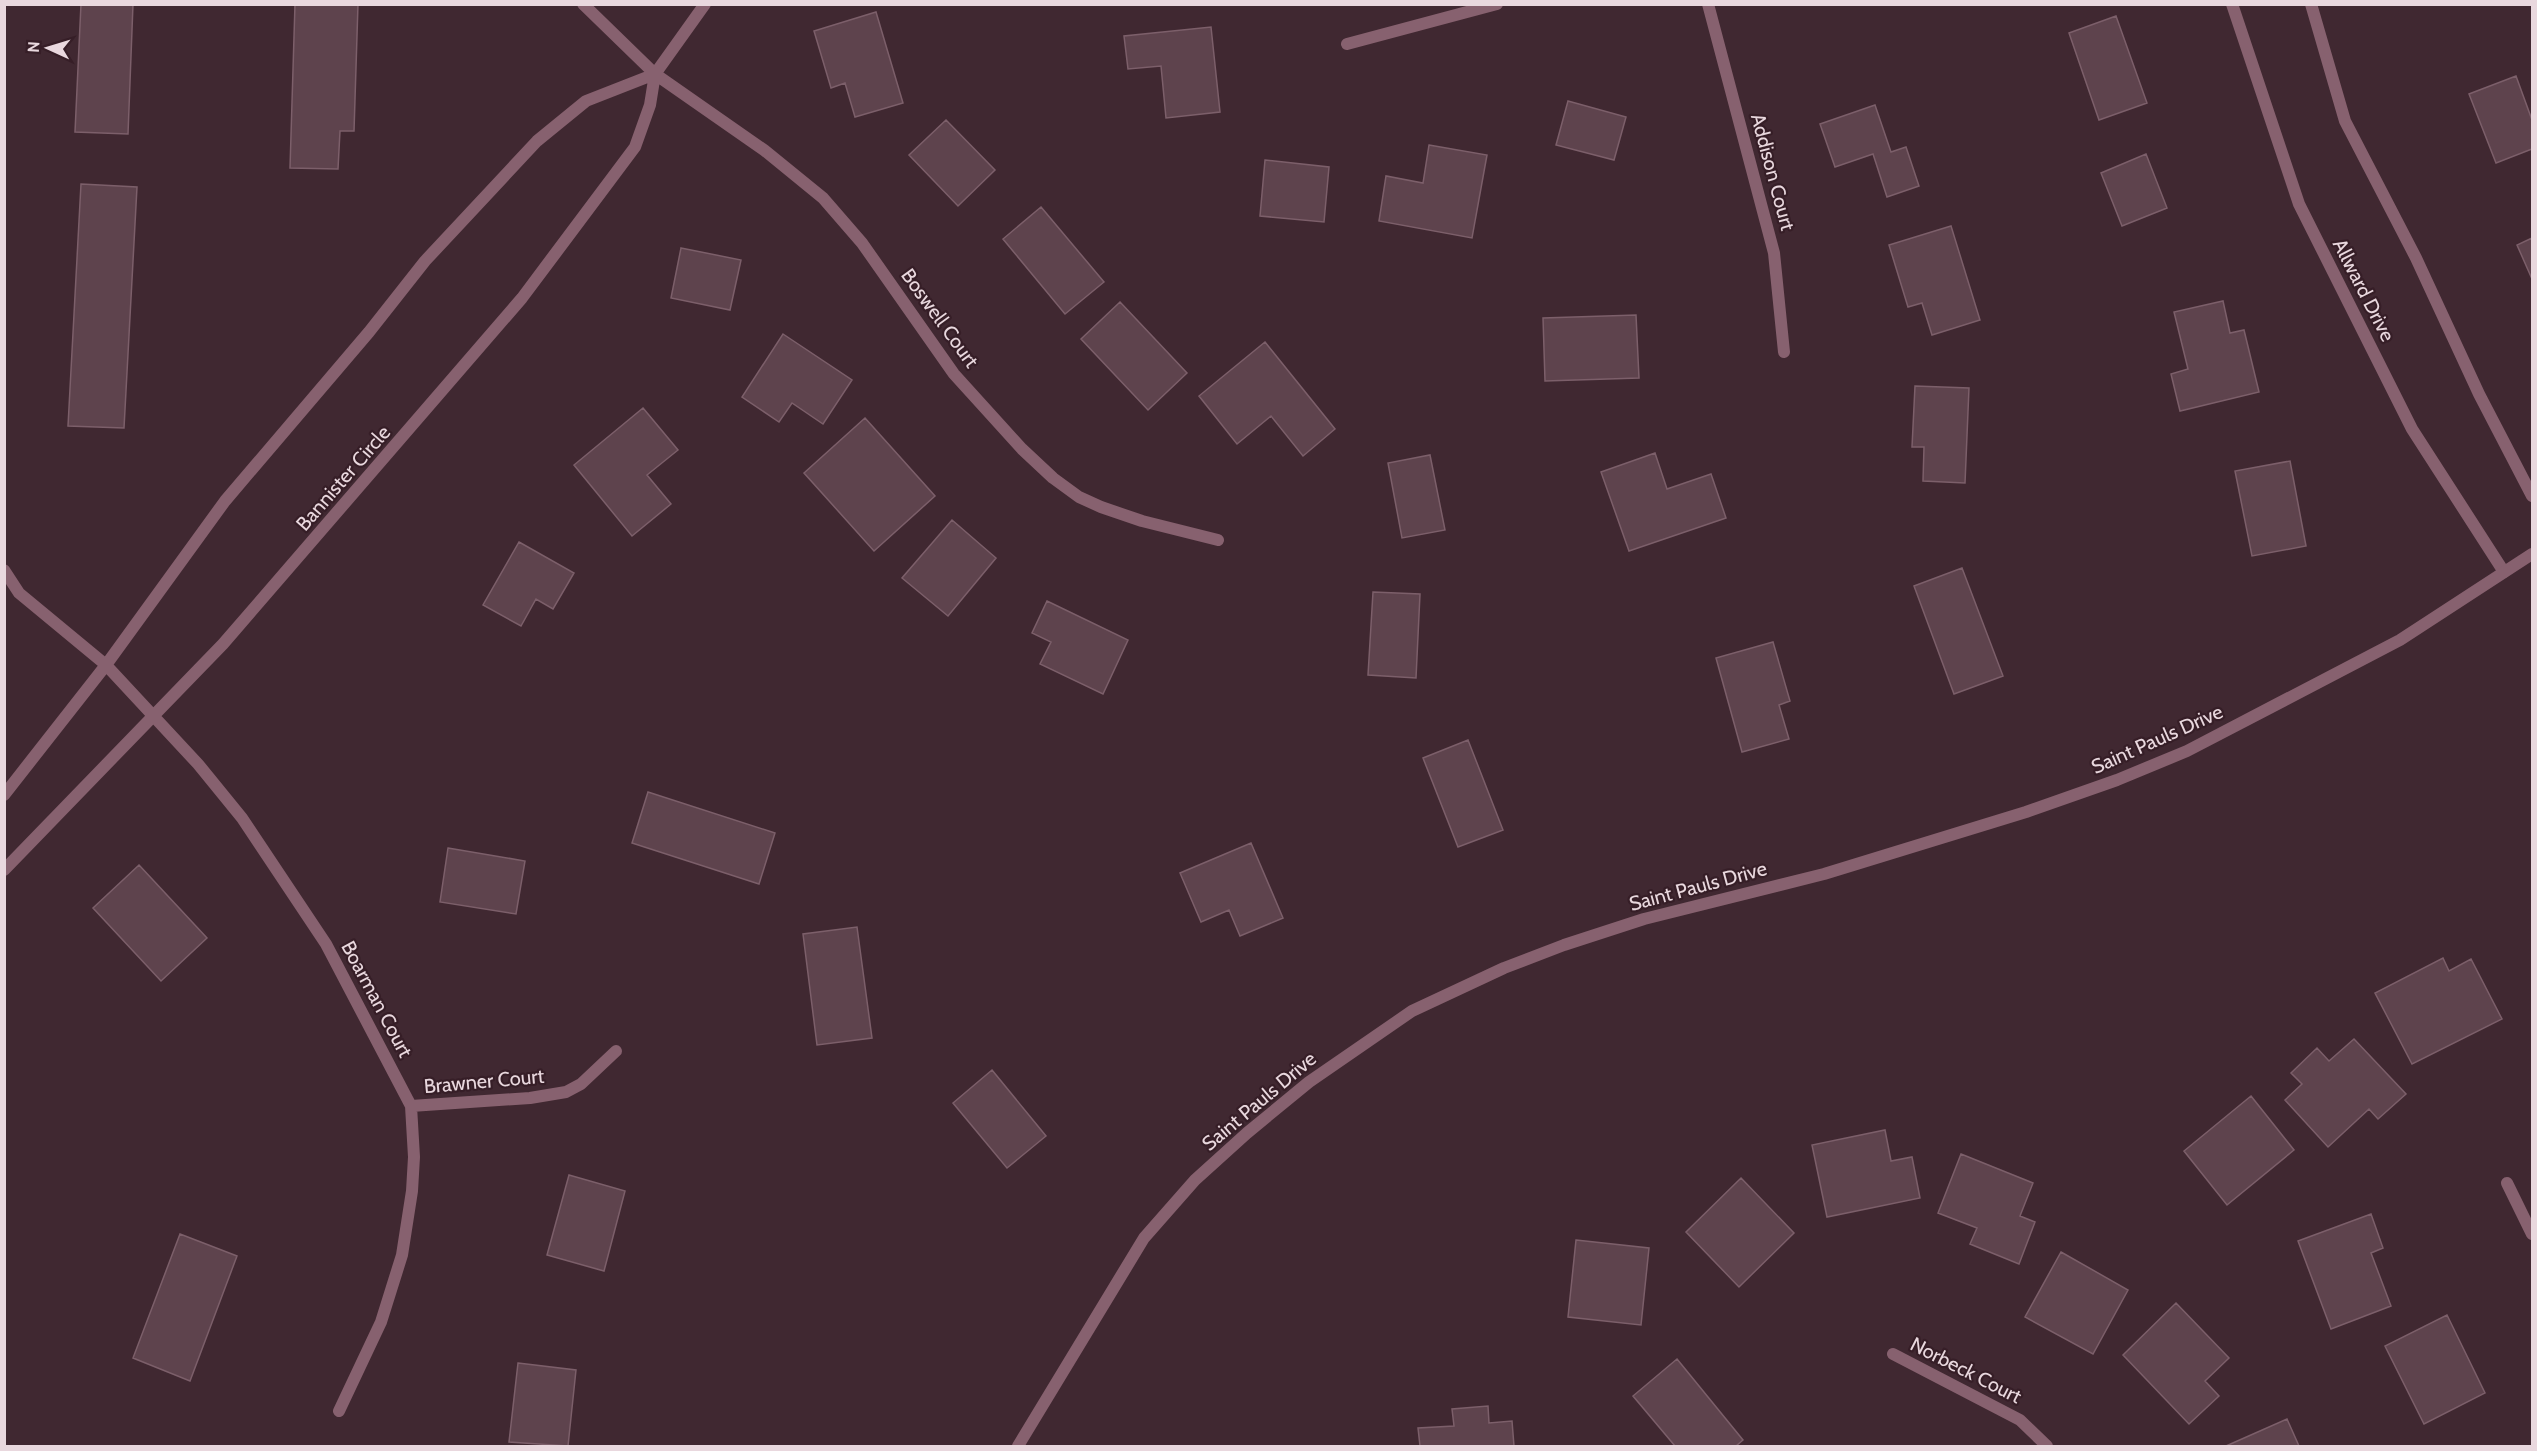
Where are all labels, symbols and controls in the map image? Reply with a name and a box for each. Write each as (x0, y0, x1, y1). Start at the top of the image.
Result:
north arrow (18, 18, 78, 78)
text: N (24, 41, 43, 53)
street label: Addison Court (1746, 111, 1800, 233)
street label: Allward Drive (2328, 235, 2400, 345)
street label: Boswell Court (896, 264, 984, 372)
street label: Bannister Circle (291, 421, 395, 535)
street label: Saint Pauls Drive (2088, 699, 2226, 779)
street label: Saint Pauls Drive (1627, 856, 1769, 916)
street label: Boarman Court (336, 937, 418, 1061)
street label: Saint Pauls Drive (1197, 1046, 1321, 1156)
street label: Brawner Court (423, 1064, 545, 1098)
street label: Norbeck Court (1906, 1332, 2026, 1408)

